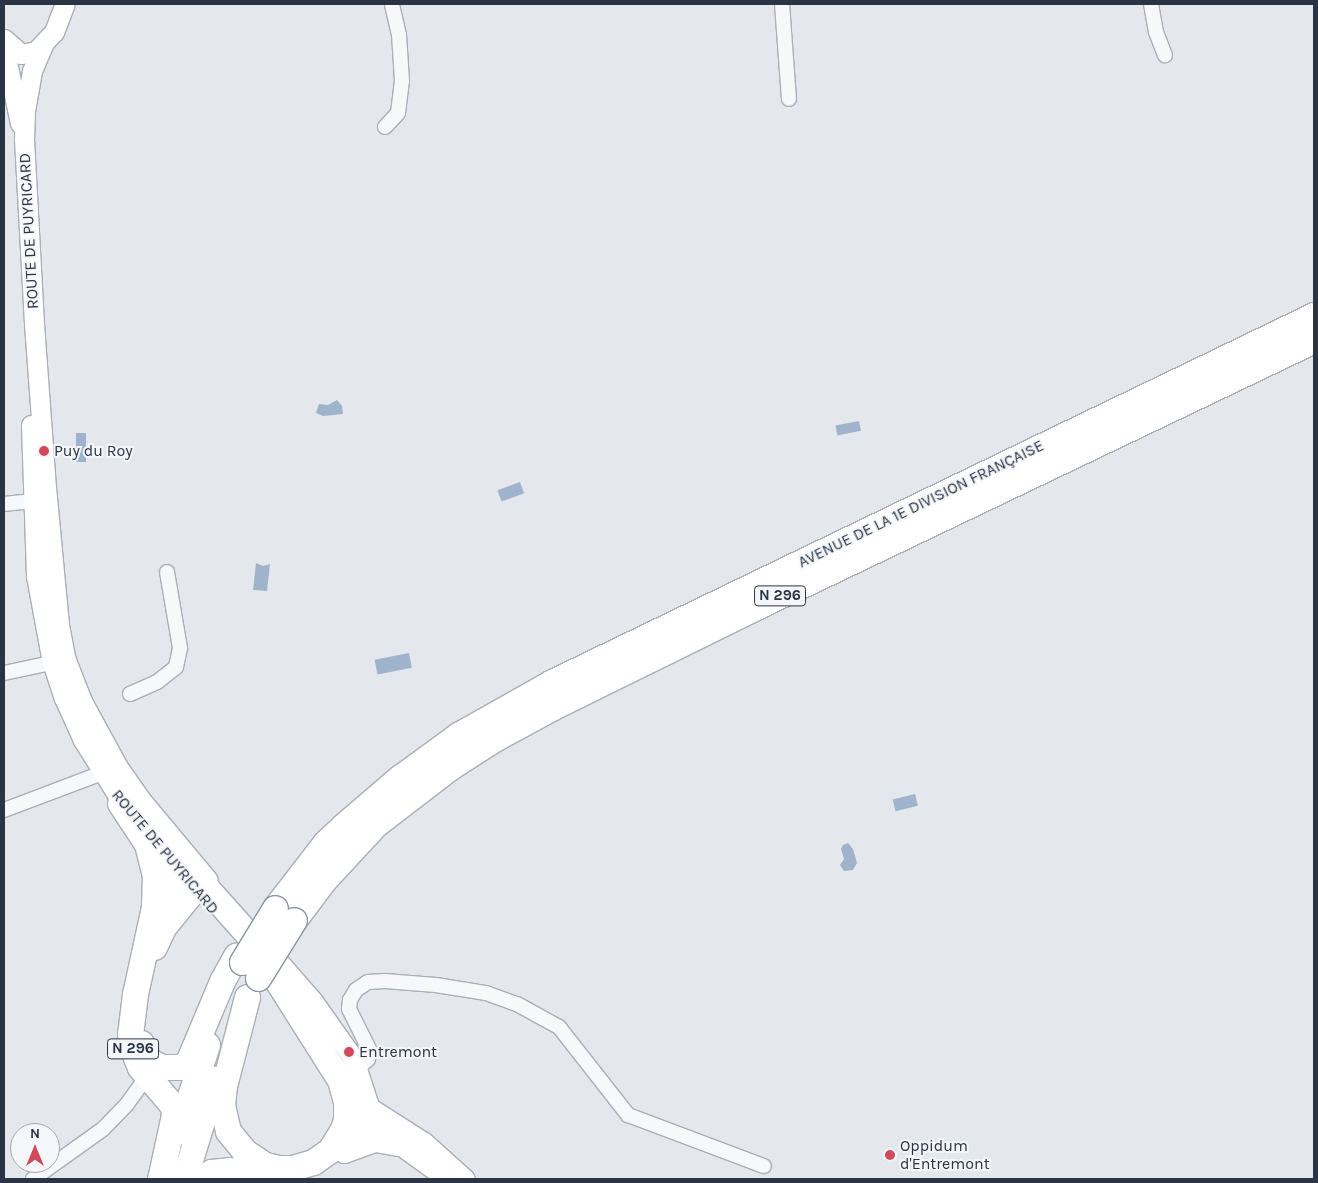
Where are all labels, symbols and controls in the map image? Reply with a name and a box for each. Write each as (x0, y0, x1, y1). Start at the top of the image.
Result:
street label: ROUTE DE PUYRICARD (15, 152, 43, 310)
street label: AVENUE DE LA 1E DIVISION FRANÇAISE (795, 436, 1047, 572)
place label: Puy du Roy (54, 441, 133, 461)
marker: Puy du Roy (38, 445, 50, 457)
road number: N 296 (754, 584, 806, 608)
street label: ROUTE DE PUYRICARD (107, 786, 223, 918)
road number: N 296 (107, 1036, 159, 1062)
place label: Entremont (359, 1042, 437, 1062)
marker: Entremont (343, 1046, 355, 1058)
north arrow (10, 1123, 60, 1173)
text: N (30, 1125, 40, 1142)
place label: Oppidum d'Entremont (900, 1136, 990, 1174)
marker: Oppidum d'Entremont (884, 1149, 896, 1161)

